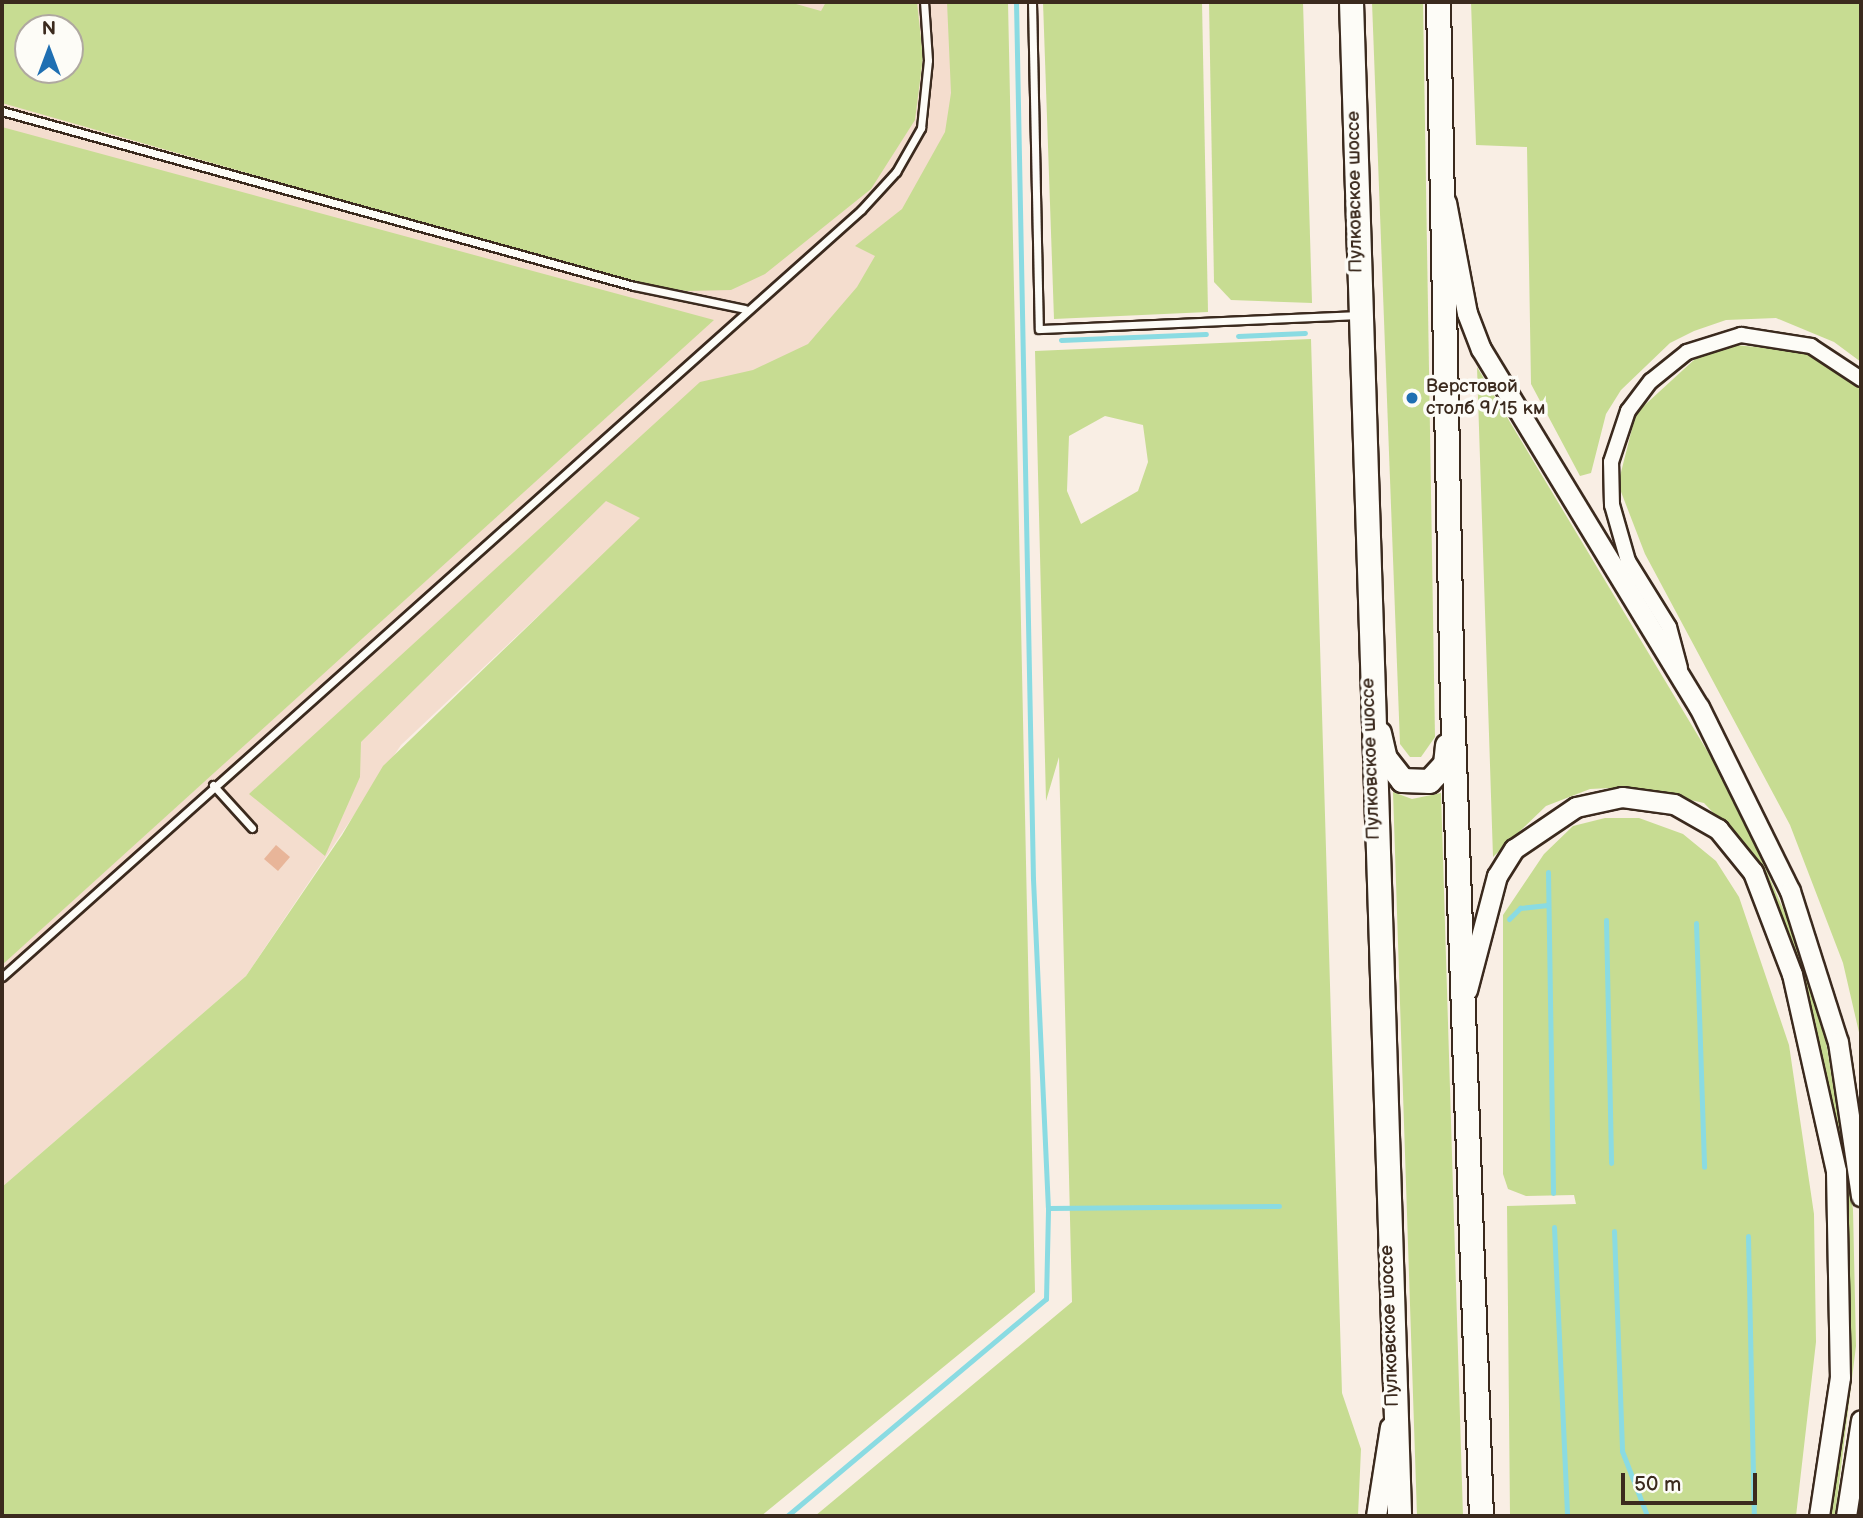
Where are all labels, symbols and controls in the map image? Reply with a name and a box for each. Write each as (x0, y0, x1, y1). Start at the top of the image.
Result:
north arrow (14, 14, 84, 84)
text: N (42, 18, 56, 41)
street label: Пулковское шоссе (1342, 111, 1368, 273)
place label: Верстовой столб 9/15 км (1426, 376, 1545, 420)
marker: Верстовой столб 9/15 км (1404, 390, 1420, 406)
street label: Пулковское шоссе (1357, 678, 1385, 840)
street label: Пулковское шоссе (1376, 1245, 1404, 1407)
scale bar (1625, 1458, 1762, 1502)
text: 50 m (1634, 1472, 1681, 1497)

